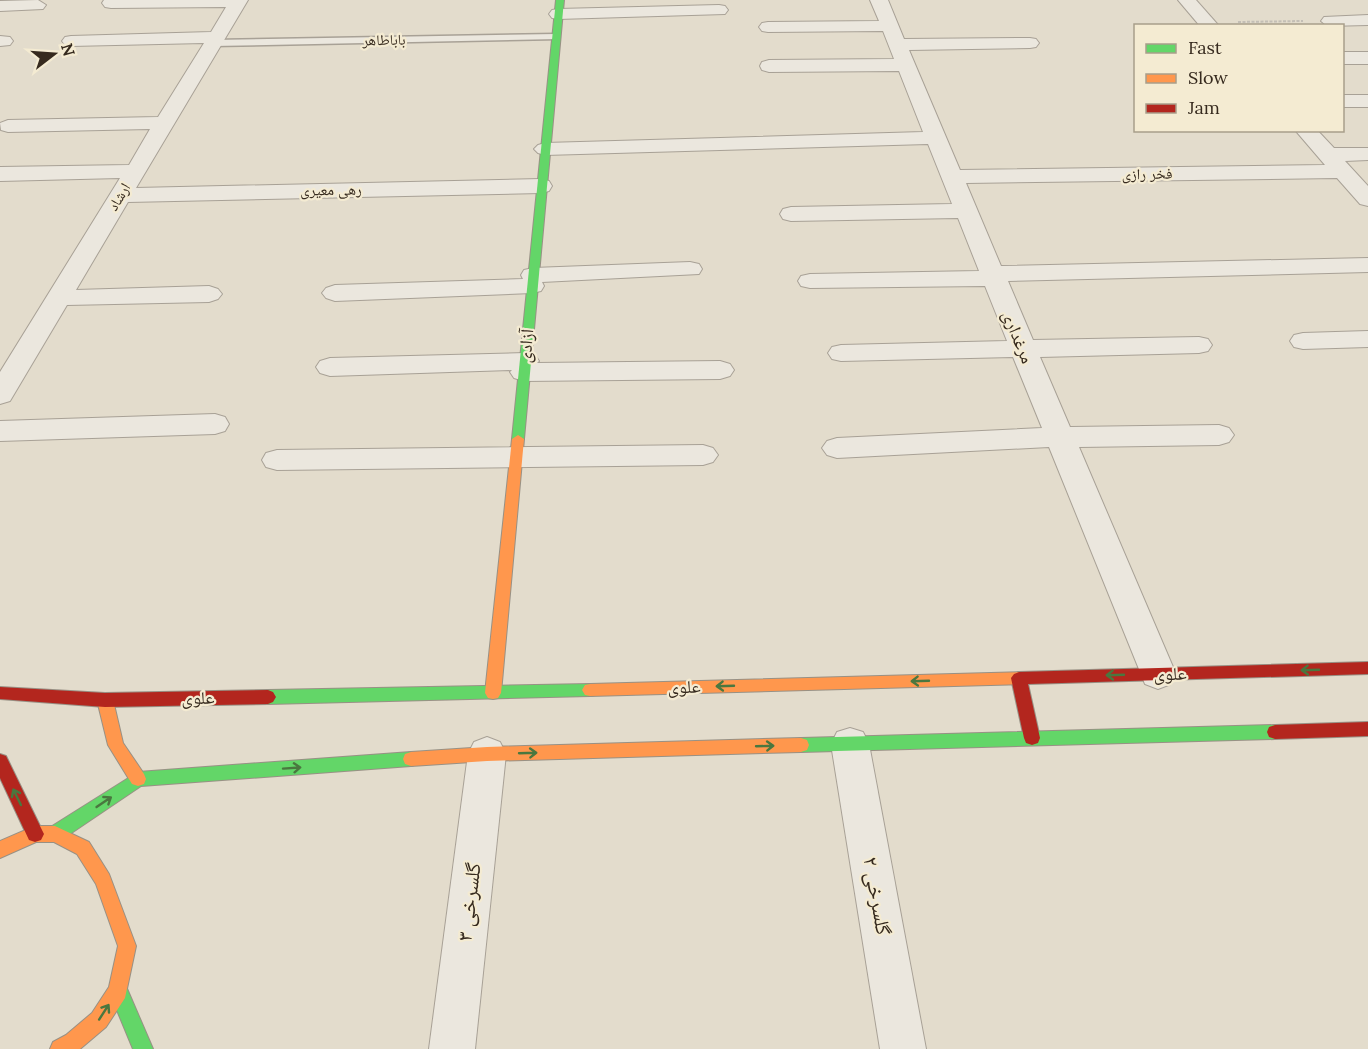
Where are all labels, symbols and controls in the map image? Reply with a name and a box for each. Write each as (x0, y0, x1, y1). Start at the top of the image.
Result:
north arrow (24, 24, 84, 84)
legend (1134, 24, 1344, 132)
street label: باباطاهر (361, 30, 406, 49)
text: Fast (1188, 36, 1222, 59)
text: N (57, 41, 80, 58)
text: Slow (1188, 66, 1228, 89)
text: Jam (1187, 96, 1220, 119)
street label: فخر رازی (1121, 164, 1173, 184)
street label: ارشاد (103, 179, 134, 214)
street label: رهی معیری (300, 179, 362, 201)
street label: مرغداری (997, 307, 1040, 367)
street label: آزادی (513, 328, 538, 364)
street label: علوی (1153, 661, 1187, 686)
one-way arrow (1300, 664, 1320, 676)
one-way arrow (1105, 670, 1125, 681)
street label: علوی (667, 674, 701, 699)
one-way arrow (910, 675, 930, 687)
one-way arrow (715, 681, 735, 692)
street label: علوی (181, 686, 215, 709)
one-way arrow (755, 741, 775, 752)
one-way arrow (518, 747, 538, 759)
one-way arrow (281, 762, 301, 773)
one-way arrow (11, 789, 23, 807)
one-way arrow (95, 796, 112, 808)
street label: گلسرخی ۲ (857, 855, 898, 937)
street label: گلسرخی ۳ (450, 861, 487, 943)
one-way arrow (98, 1004, 110, 1021)

